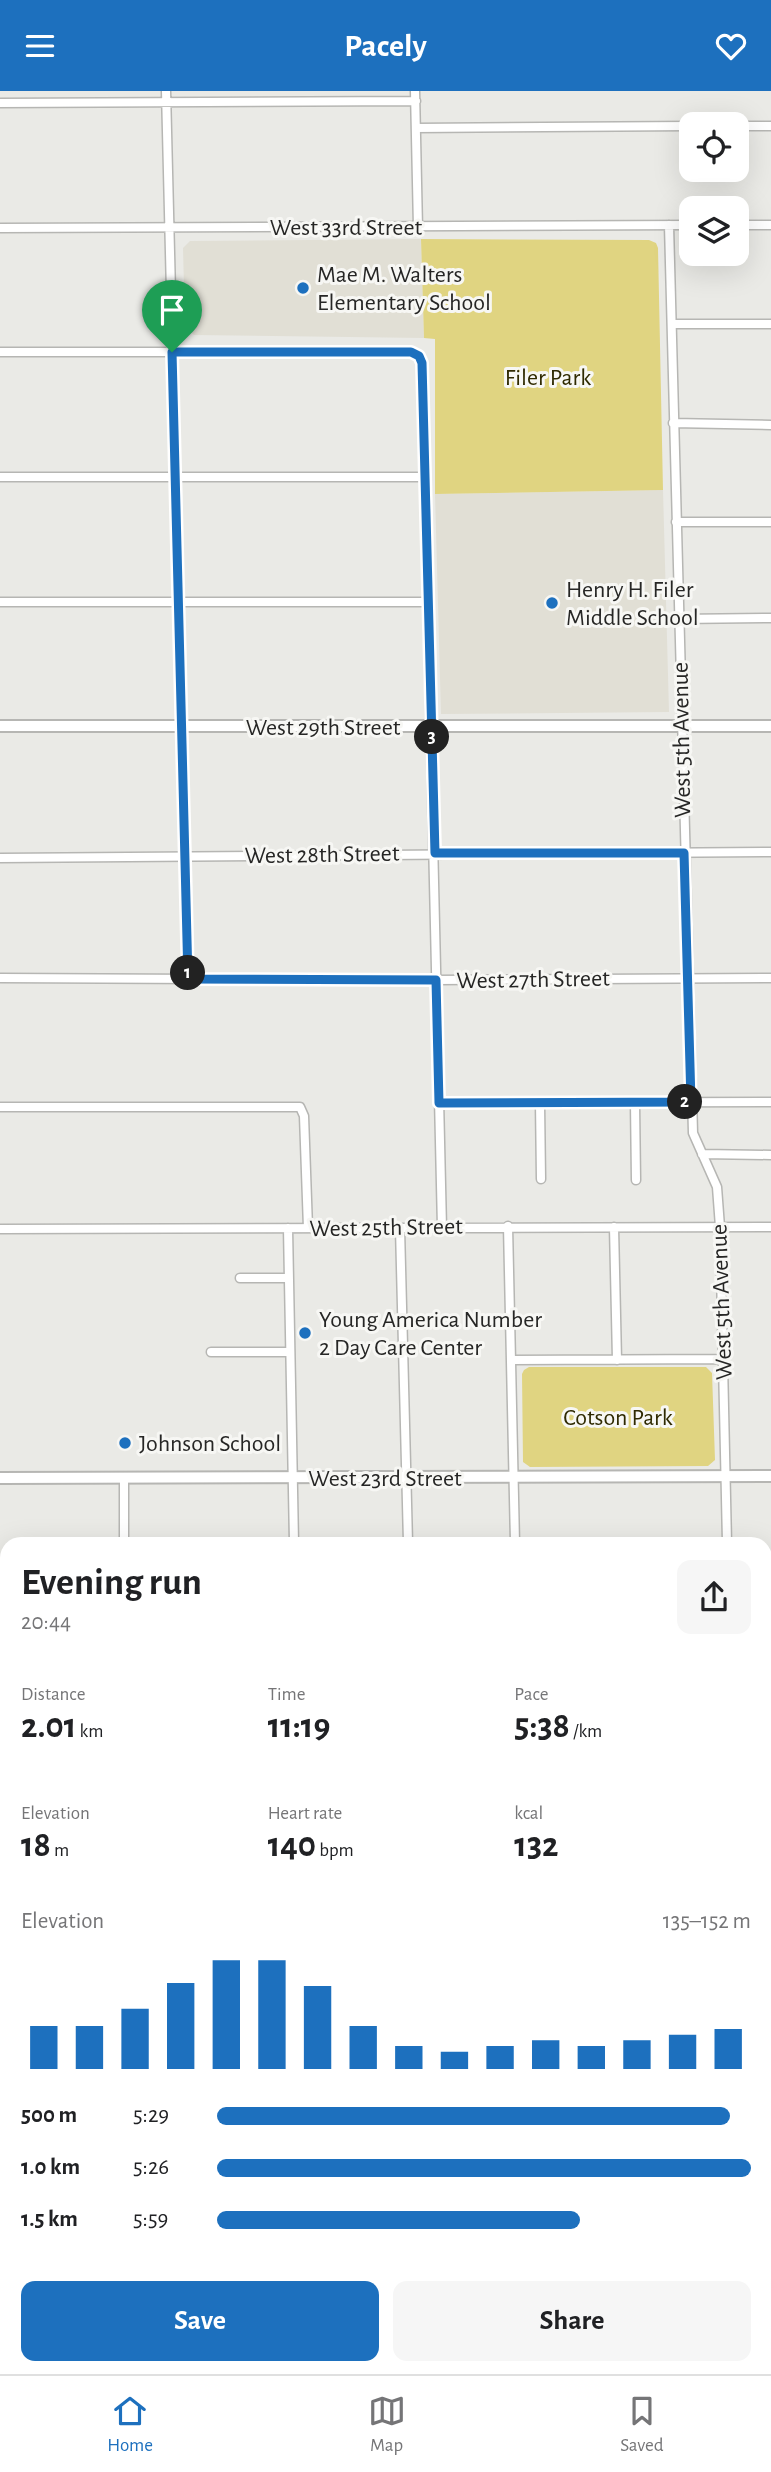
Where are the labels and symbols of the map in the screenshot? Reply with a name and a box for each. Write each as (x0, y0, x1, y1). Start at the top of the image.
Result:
street label: West 33rd Street (270, 216, 423, 240)
place label: Mae M. Walters Elementary School (317, 263, 491, 315)
pin (142, 280, 202, 352)
marker: Mae M. Walters Elementary School (295, 280, 311, 296)
park label: Filer Park (505, 366, 591, 390)
place label: Henry H. Filer Middle School (566, 578, 699, 630)
marker: Henry H. Filer Middle School (544, 595, 560, 611)
street label: West 5th Avenue (669, 662, 695, 818)
street label: West 29th Street (246, 716, 401, 740)
pin: 3 (414, 719, 450, 755)
street label: West 28th Street (244, 842, 400, 868)
pin: 1 (170, 955, 206, 991)
street label: West 27th Street (456, 967, 610, 993)
pin: 2 (668, 1084, 702, 1119)
street label: West 25th Street (309, 1215, 463, 1241)
street label: West 5th Avenue (707, 1224, 737, 1380)
place label: Young America Number 2 Day Care Center (319, 1308, 542, 1360)
marker: Young America Number 2 Day Care Center (297, 1325, 313, 1341)
park label: Cotson Park (563, 1406, 673, 1430)
place label: Johnson School (139, 1432, 281, 1456)
marker: Johnson School (117, 1435, 133, 1451)
street label: West 23rd Street (308, 1467, 462, 1491)

